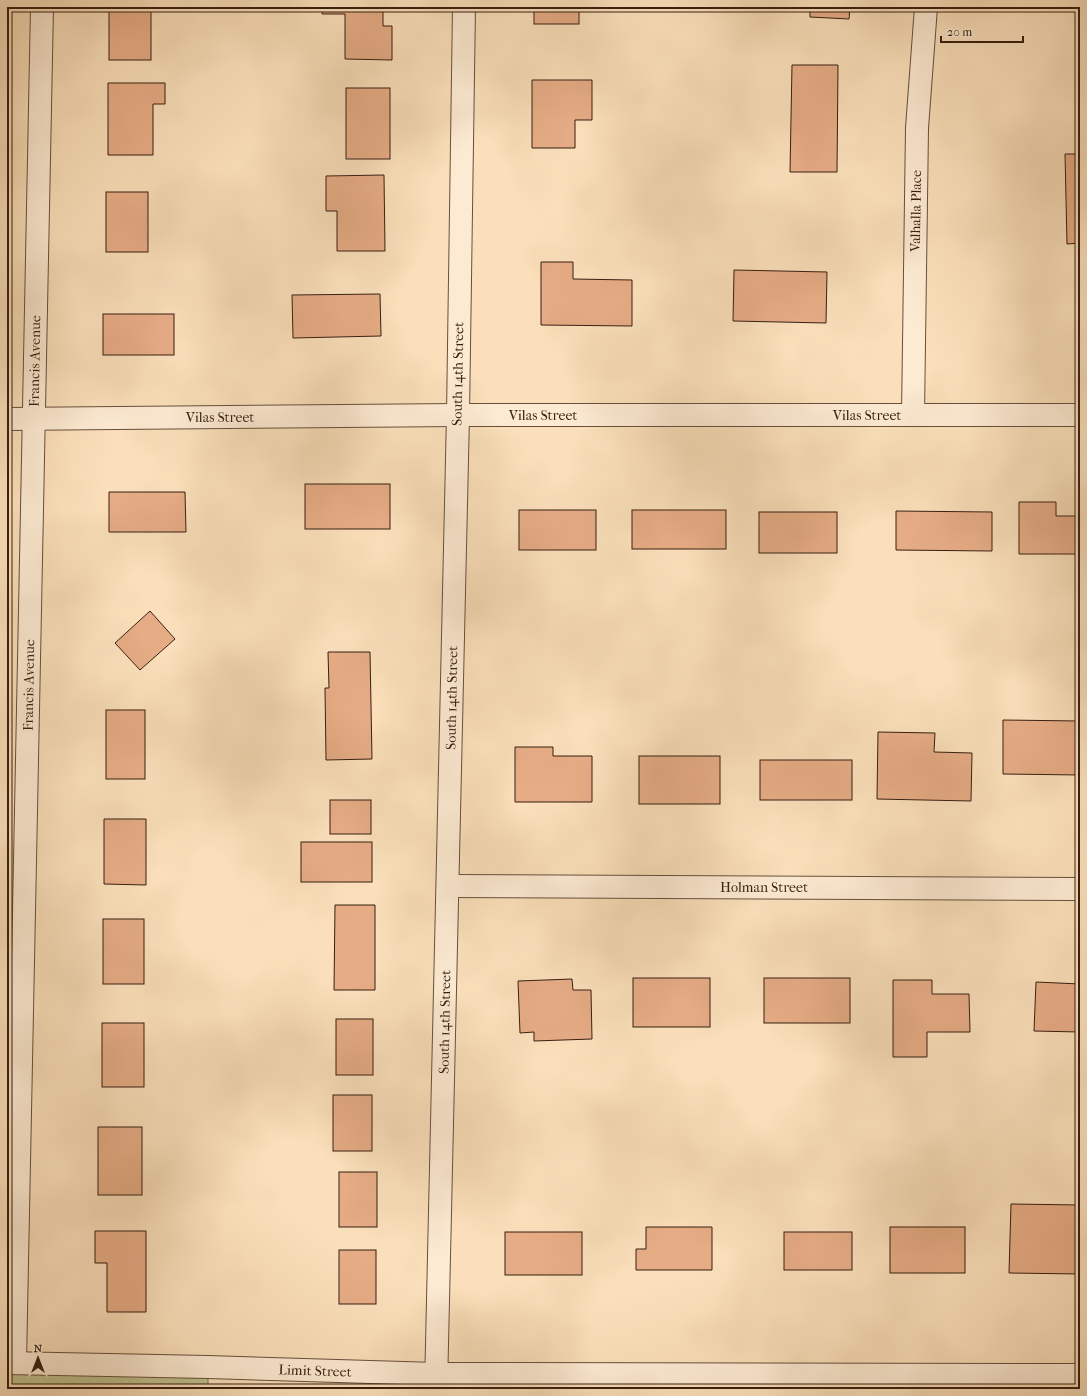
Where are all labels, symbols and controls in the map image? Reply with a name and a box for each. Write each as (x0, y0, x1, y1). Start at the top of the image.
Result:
scale bar (941, 18, 1023, 44)
text: 20 m (947, 25, 972, 39)
street label: Valhalla Place (907, 170, 925, 253)
street label: Francis Avenue (26, 315, 44, 407)
street label: South 14th Street (449, 322, 467, 426)
street label: Vilas Street (508, 407, 577, 424)
street label: Vilas Street (832, 407, 901, 424)
street label: Vilas Street (185, 409, 254, 426)
street label: Francis Avenue (20, 639, 38, 731)
street label: South 14th Street (443, 646, 461, 750)
street label: Holman Street (720, 879, 808, 896)
street label: South 14th Street (436, 970, 454, 1074)
north arrow (18, 1338, 58, 1378)
text: N (34, 1342, 43, 1355)
street label: Limit Street (278, 1361, 352, 1381)

